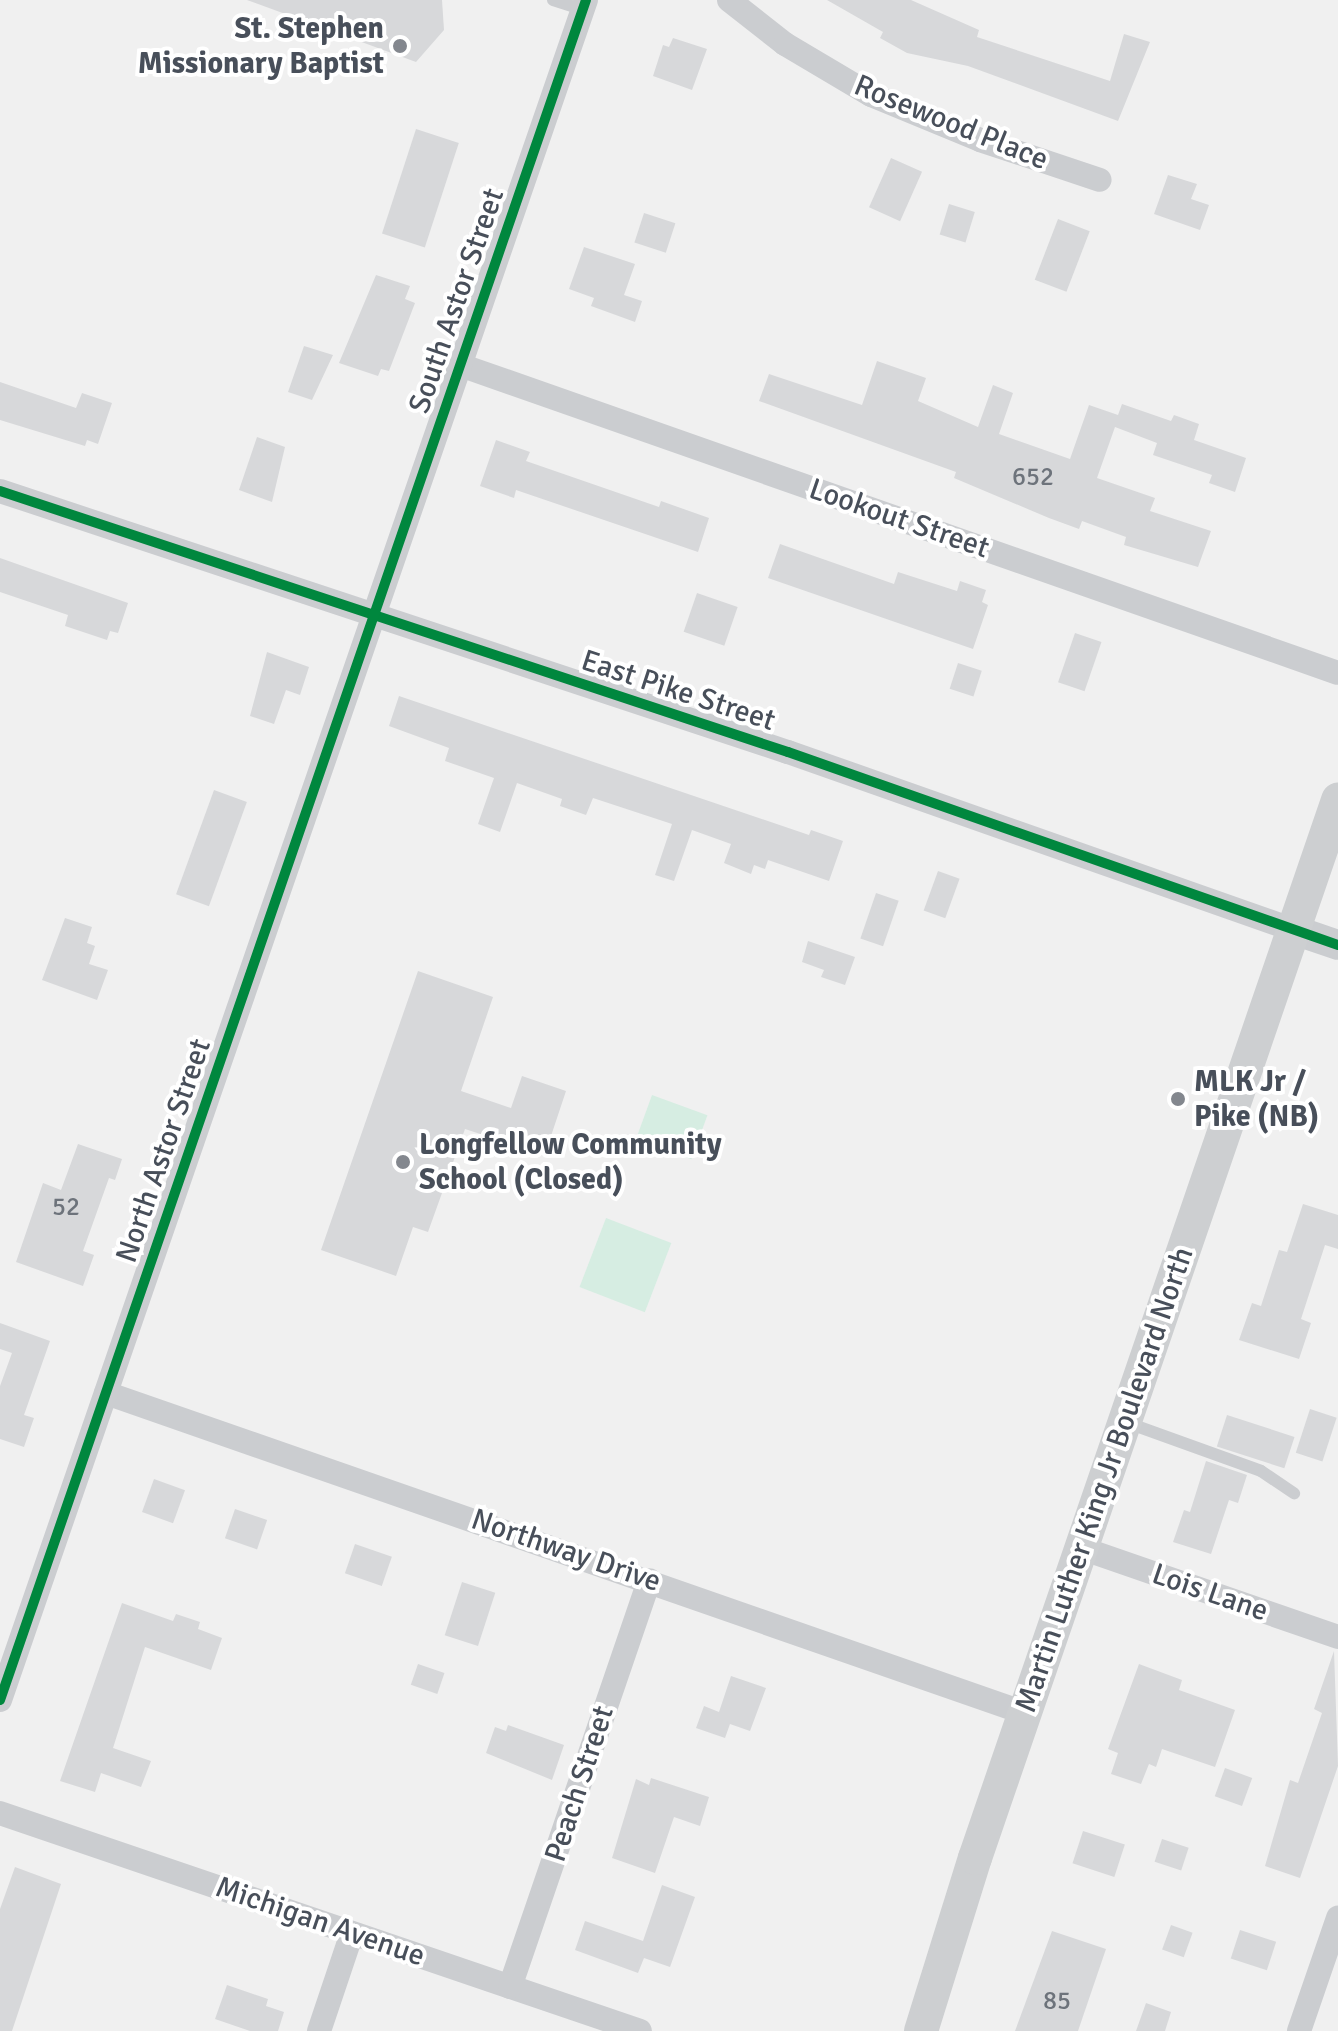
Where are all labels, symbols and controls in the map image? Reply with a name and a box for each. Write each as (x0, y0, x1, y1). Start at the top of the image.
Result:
place label: St. Stephen Missionary Baptist (138, 11, 384, 82)
marker: St. Stephen Missionary Baptist (391, 37, 409, 55)
street label: Rosewood Place (849, 68, 1053, 178)
street label: South Astor Street (402, 184, 512, 418)
house number: 652 (1012, 462, 1054, 494)
street label: Lookout Street (804, 471, 994, 567)
street label: East Pike Street (577, 643, 779, 739)
street label: North Astor Street (109, 1034, 219, 1268)
place label: MLK Jr / Pike (NB) (1194, 1064, 1319, 1134)
marker: MLK Jr / Pike (NB) (1169, 1090, 1187, 1108)
place label: Longfellow Community School (Closed) (419, 1127, 722, 1198)
marker: Longfellow Community School (Closed) (394, 1153, 412, 1171)
house number: 52 (52, 1192, 80, 1224)
street label: Martin Luther King Jr Boulevard North (1008, 1243, 1202, 1717)
street label: Northway Drive (467, 1502, 665, 1600)
street label: Lois Lane (1147, 1556, 1273, 1630)
street label: Peach Street (538, 1702, 622, 1866)
street label: Michigan Avenue (211, 1869, 429, 1975)
house number: 85 (1043, 1986, 1071, 2018)

